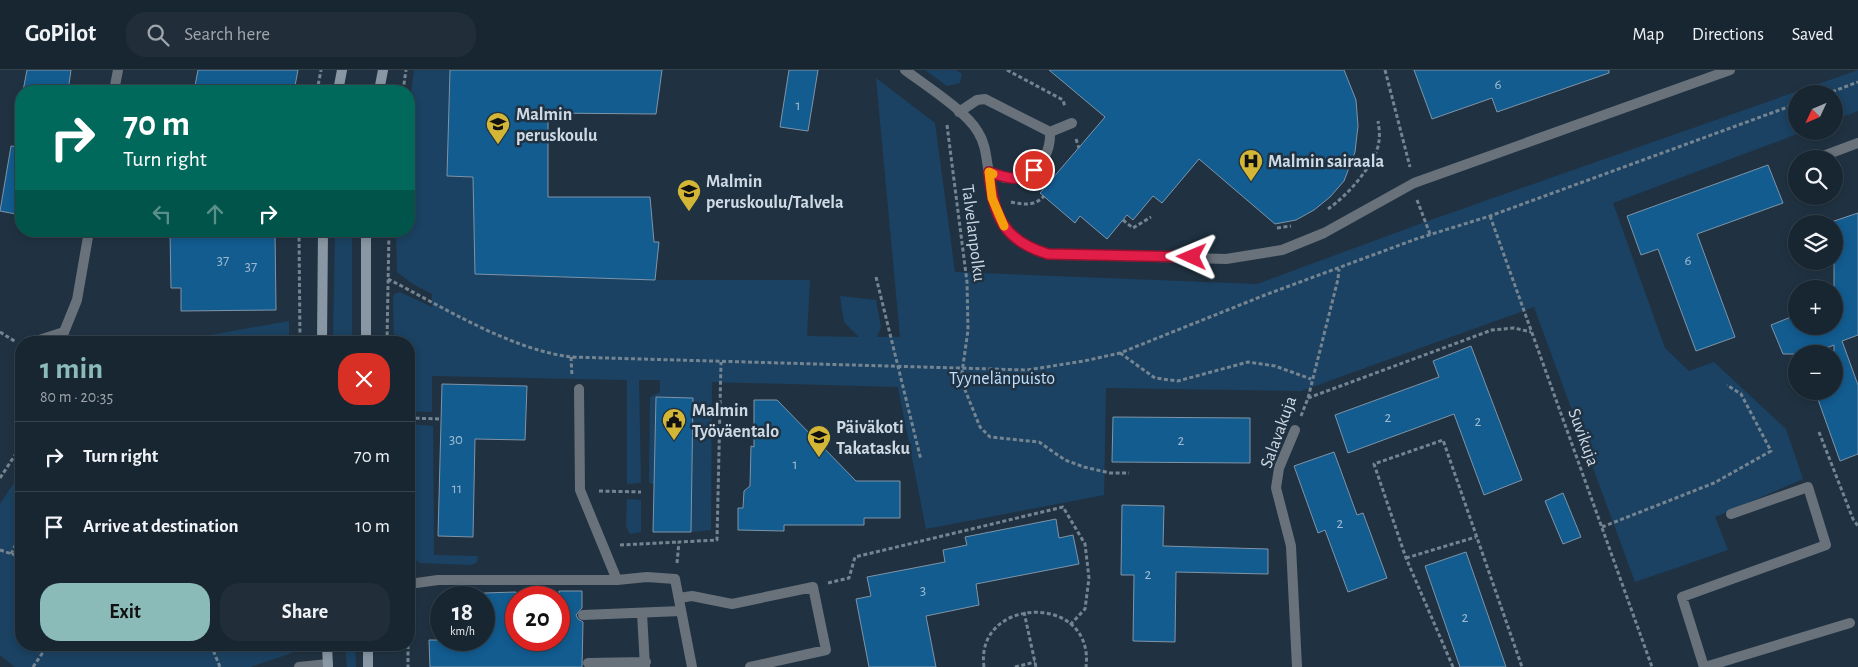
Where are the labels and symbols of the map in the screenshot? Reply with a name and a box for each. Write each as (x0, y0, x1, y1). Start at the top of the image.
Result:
house number: 6 (1494, 77, 1502, 92)
north arrow (1788, 85, 1842, 140)
house number: 1 (795, 98, 801, 113)
place label: Malmin peruskoulu (516, 106, 598, 145)
school or university icon: Malmin peruskoulu (485, 111, 511, 145)
hospital icon: Malmin sairaala (1238, 148, 1264, 182)
pin (1013, 149, 1055, 191)
place label: Malmin sairaala (1268, 153, 1384, 171)
place label: Malmin peruskoulu/Talvela (706, 173, 844, 212)
school or university icon: Malmin peruskoulu/Talvela (676, 178, 702, 212)
street label: Talvelanpolku (958, 184, 988, 283)
position arrow (1165, 230, 1217, 282)
house number: 37 (217, 253, 229, 268)
house number: 6 (1684, 253, 1692, 268)
house number: 37 (245, 259, 257, 274)
park label: Tyynelänpuisto (949, 370, 1055, 388)
street label: Salavakuja (1258, 394, 1300, 471)
place label: Malmin Työväentalo (692, 402, 779, 441)
street label: Suvikuja (1564, 406, 1602, 469)
public building icon: Malmin Työväentalo (661, 407, 687, 441)
house number: 2 (1385, 410, 1392, 425)
house number: 2 (1475, 414, 1482, 429)
place label: Päiväkoti Takatasku (836, 419, 910, 458)
school or university icon: Päiväkoti Takatasku (806, 424, 832, 458)
house number: 30 (449, 432, 463, 447)
house number: 2 (1178, 433, 1185, 448)
house number: 1 (792, 457, 798, 472)
house number: 11 (452, 481, 462, 496)
house number: 2 (1337, 516, 1344, 531)
house number: 2 (1145, 567, 1152, 582)
house number: 3 (920, 583, 926, 598)
speed limit sign: 20 (505, 586, 570, 651)
house number: 2 (1462, 610, 1469, 625)

